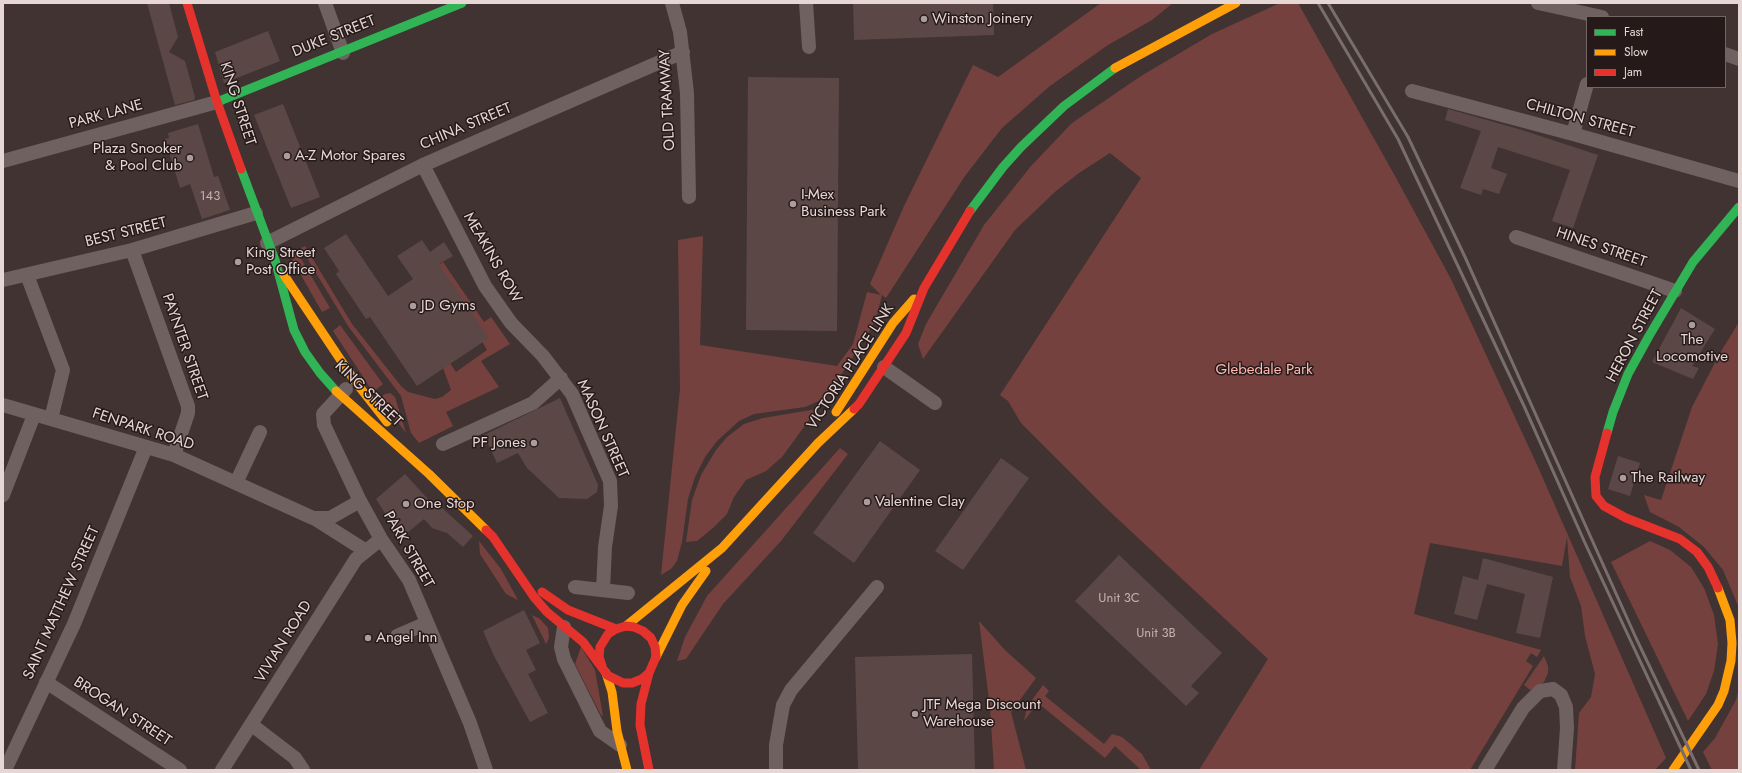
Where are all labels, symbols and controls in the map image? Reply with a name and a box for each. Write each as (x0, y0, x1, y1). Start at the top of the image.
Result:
place label: Winston Joinery (932, 10, 1032, 28)
street label: DUKE STREET (290, 12, 378, 62)
marker: Winston Joinery (919, 14, 929, 24)
legend (1586, 16, 1726, 88)
text: Fast (1624, 23, 1643, 41)
text: Slow (1624, 43, 1648, 61)
street label: OLD TRAMWAY (656, 49, 680, 151)
street label: KING STREET (215, 60, 259, 148)
text: Jam (1624, 63, 1642, 81)
street label: CHILTON STREET (1524, 96, 1636, 142)
street label: PARK LANE (67, 97, 145, 133)
street label: CHINA STREET (417, 100, 515, 154)
place label: Plaza Snooker & Pool Club (93, 140, 182, 175)
place label: A-Z Motor Spares (295, 147, 405, 165)
marker: A-Z Motor Spares (282, 151, 292, 161)
marker: Plaza Snooker & Pool Club (185, 153, 195, 163)
place label: I-Mex Business Park (801, 186, 886, 221)
house number: 143 (200, 189, 220, 205)
marker: I-Mex Business Park (788, 199, 798, 209)
street label: MEAKINS ROW (459, 210, 525, 306)
street label: BEST STREET (83, 214, 169, 252)
street label: HINES STREET (1554, 224, 1648, 272)
place label: King Street Post Office (246, 244, 315, 279)
marker: King Street Post Office (233, 257, 243, 267)
street label: HERON STREET (1603, 287, 1667, 385)
street label: PAYNTER STREET (157, 291, 211, 403)
place label: JD Gyms (421, 297, 475, 315)
marker: JD Gyms (408, 301, 418, 311)
street label: VICTORIA PLACE LINK (804, 301, 898, 433)
marker: The Locomotive (1687, 320, 1697, 330)
place label: The Locomotive (1656, 331, 1728, 366)
street label: KING STREET (330, 357, 406, 431)
park label: Glebedale Park (1215, 361, 1313, 379)
street label: MASON STREET (572, 377, 632, 481)
street label: FENPARK ROAD (90, 405, 196, 455)
place label: PF Jones (472, 434, 526, 452)
marker: PF Jones (529, 438, 539, 448)
place label: The Railway (1631, 469, 1705, 487)
marker: The Railway (1618, 473, 1628, 483)
place label: Valentine Clay (875, 493, 965, 511)
place label: One Stop (414, 495, 475, 513)
marker: Valentine Clay (862, 497, 872, 507)
marker: One Stop (401, 499, 411, 509)
street label: PARK STREET (379, 508, 437, 592)
street label: SAINT MATTHEW STREET (20, 524, 104, 682)
house number: Unit 3C (1098, 591, 1140, 607)
street label: VIVIAN ROAD (252, 598, 316, 686)
house number: Unit 3B (1136, 626, 1176, 642)
place label: Angel Inn (376, 629, 437, 647)
marker: Angel Inn (363, 633, 373, 643)
street label: BROGAN STREET (70, 674, 174, 750)
place label: JTF Mega Discount Warehouse (923, 696, 1041, 731)
marker: JTF Mega Discount Warehouse (910, 709, 920, 719)

